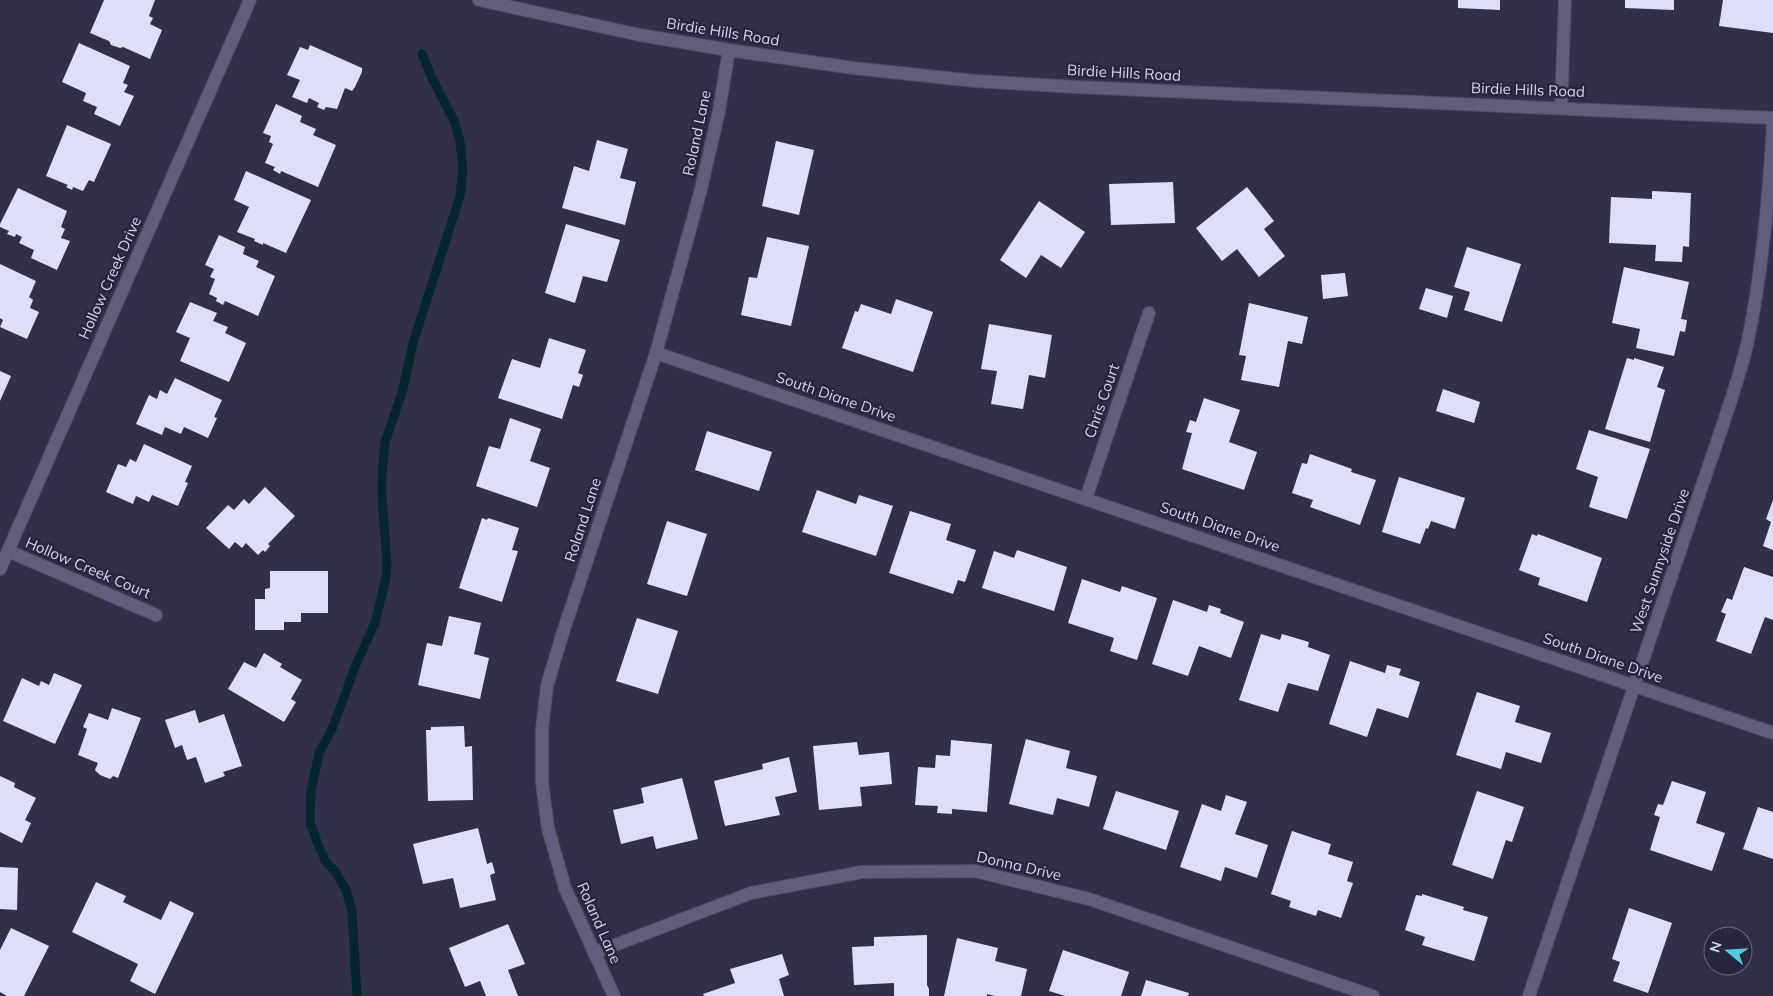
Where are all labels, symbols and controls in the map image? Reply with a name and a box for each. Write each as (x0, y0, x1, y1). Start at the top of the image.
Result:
street label: Birdie Hills Road (665, 13, 781, 50)
street label: Birdie Hills Road (1067, 60, 1181, 85)
street label: Birdie Hills Road (1471, 78, 1585, 101)
street label: Roland Lane (678, 88, 715, 178)
street label: Hollow Creek Drive (74, 213, 145, 342)
street label: Chris Court (1080, 361, 1123, 441)
street label: South Diane Drive (774, 367, 899, 426)
street label: Roland Lane (560, 475, 605, 564)
street label: West Sunnyside Drive (1626, 486, 1693, 636)
street label: South Diane Drive (1158, 497, 1283, 556)
street label: Hollow Creek Court (23, 533, 154, 603)
street label: South Diane Drive (1541, 628, 1666, 687)
street label: Donna Drive (975, 847, 1063, 885)
street label: Roland Lane (573, 879, 626, 966)
north arrow (1703, 926, 1753, 976)
text: N (1705, 939, 1726, 955)

